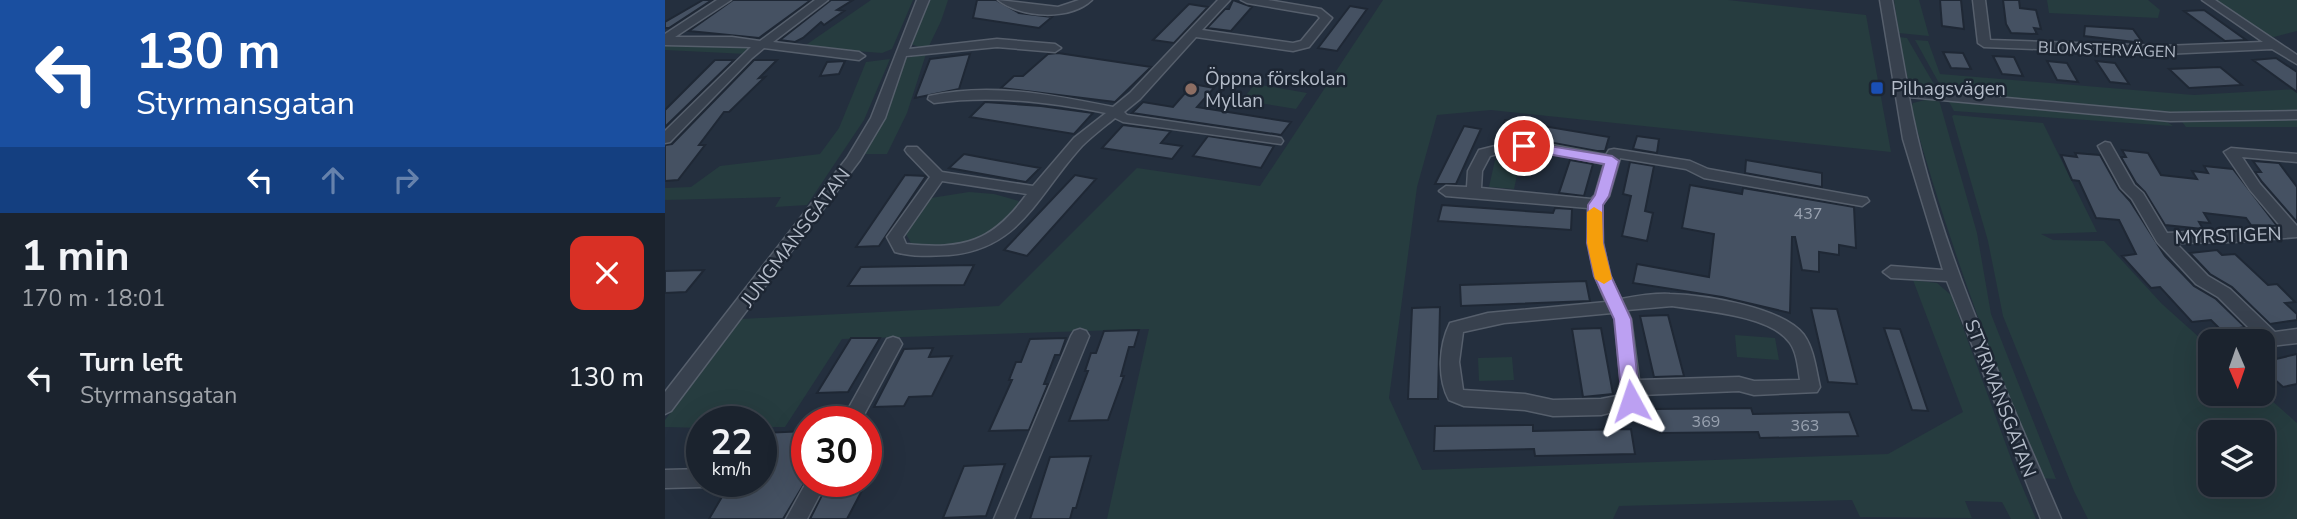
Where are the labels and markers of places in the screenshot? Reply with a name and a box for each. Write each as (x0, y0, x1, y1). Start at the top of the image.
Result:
place label: Öppna förskolan Myllan (1205, 66, 1346, 114)
place label: Pilhagsvägen (1891, 76, 2006, 102)
marker: Pilhagsvägen (1869, 80, 1885, 96)
marker: Öppna förskolan Myllan (1183, 81, 1199, 97)
pin (1494, 116, 1554, 176)

